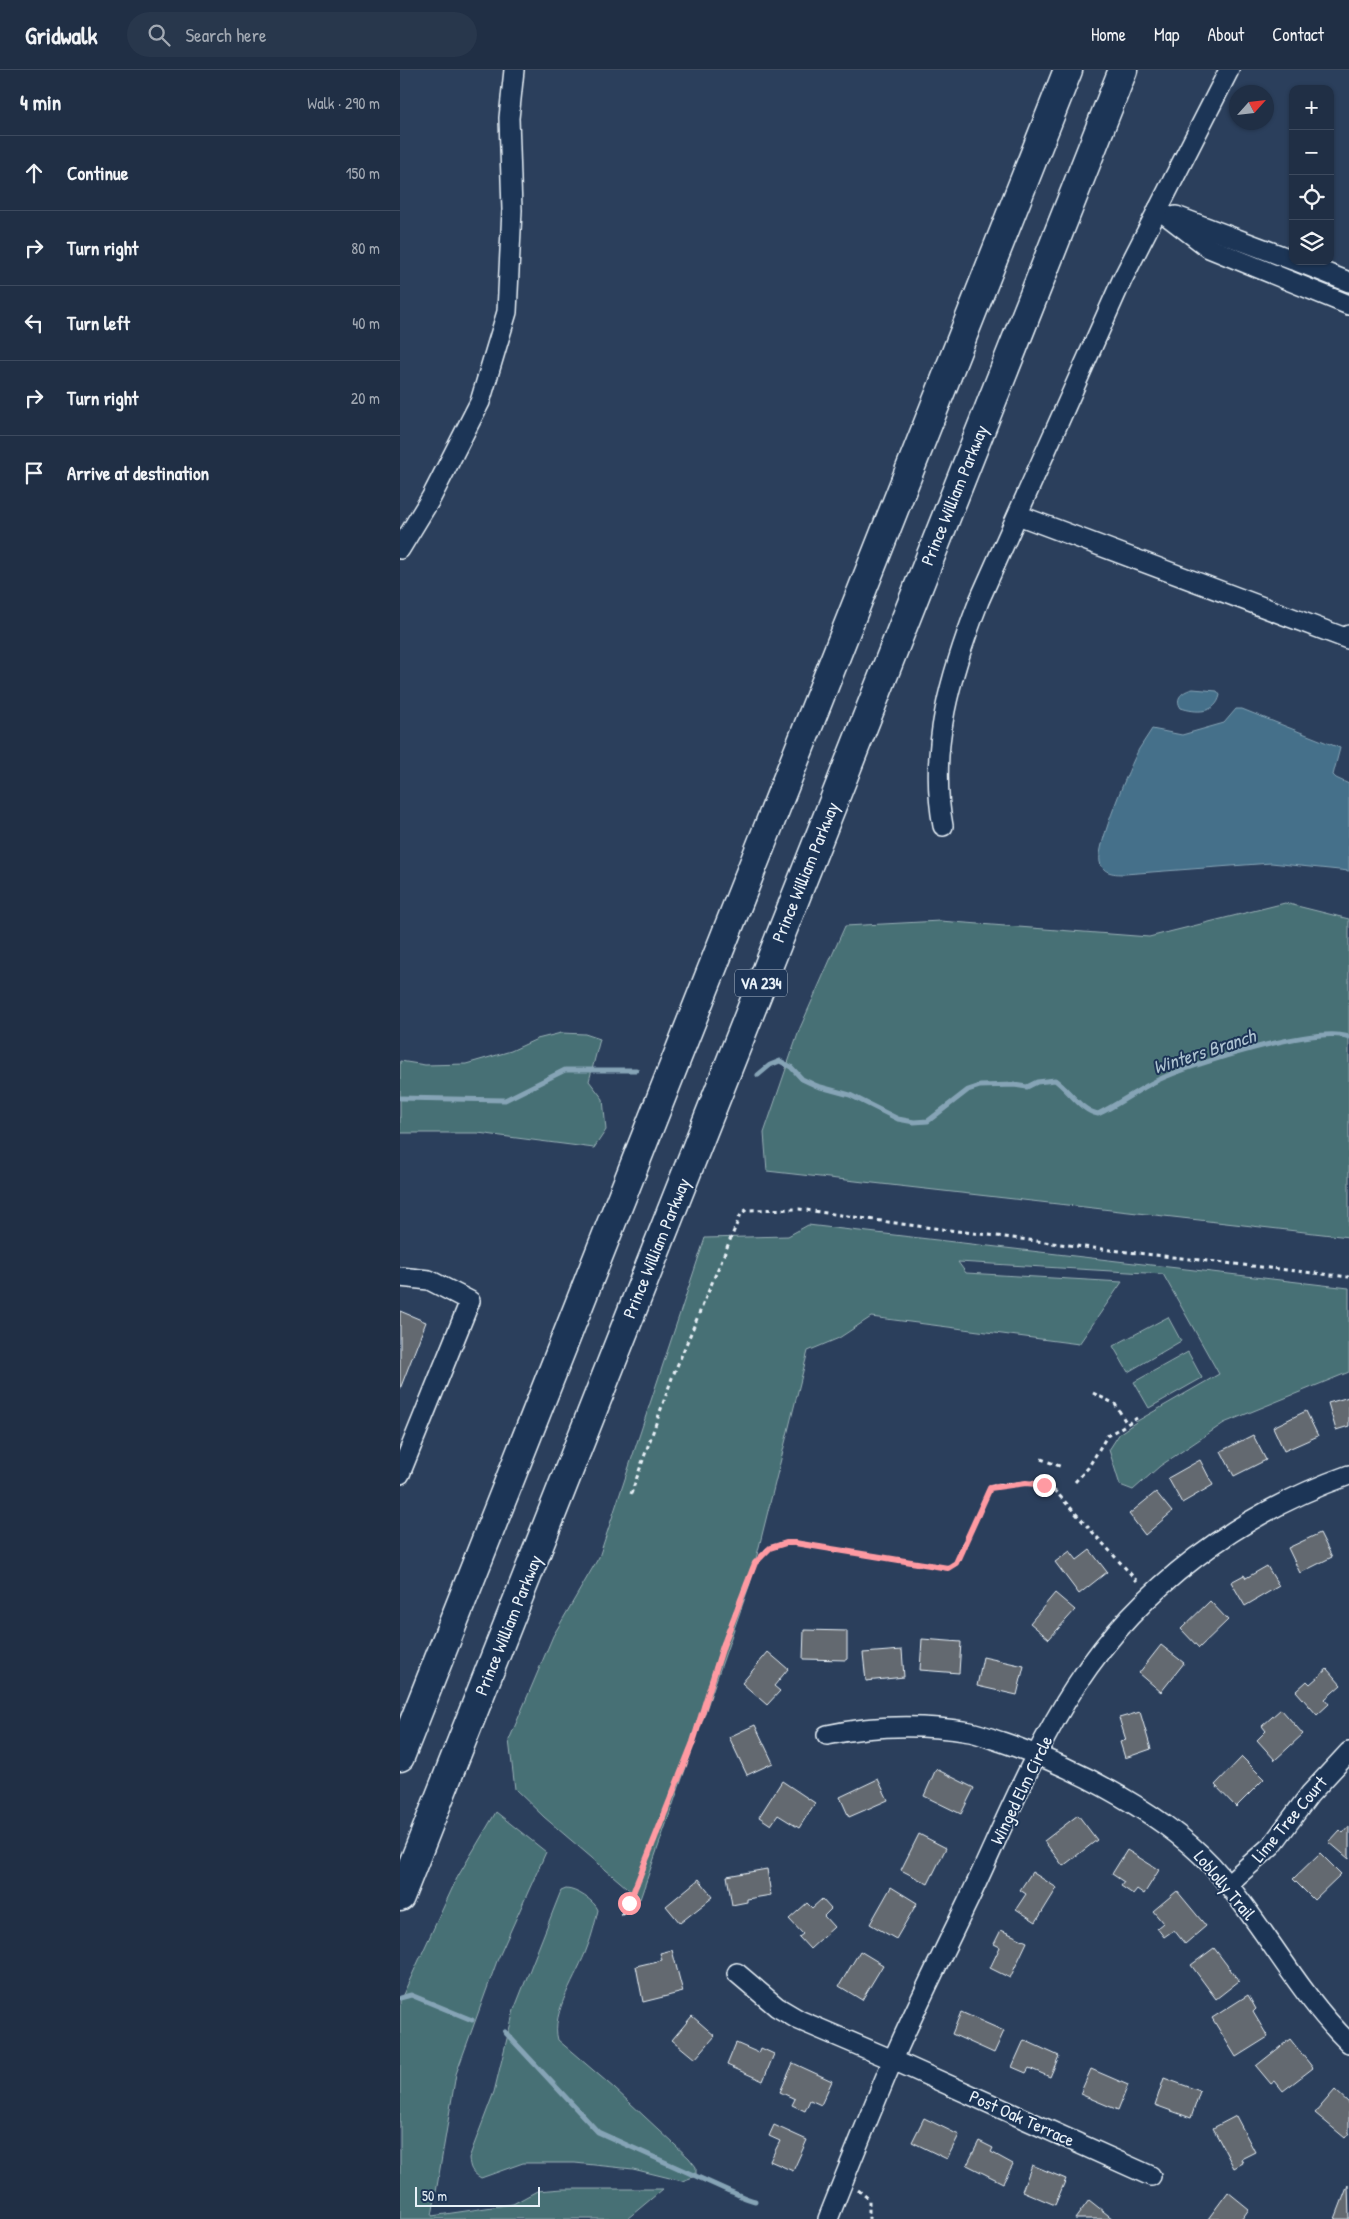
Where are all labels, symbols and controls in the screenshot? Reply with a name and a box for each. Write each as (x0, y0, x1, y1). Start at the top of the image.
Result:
search box (127, 12, 477, 57)
text: Gridwalk (25, 19, 97, 51)
icon: search (145, 21, 173, 49)
text: Search here (185, 22, 267, 48)
text: Home (1091, 22, 1126, 47)
text: Map (1154, 22, 1179, 47)
text: About (1207, 22, 1244, 47)
text: Contact (1272, 22, 1324, 47)
north arrow (1229, 85, 1274, 130)
map controls (1289, 85, 1334, 265)
button: + (1289, 85, 1334, 130)
text: 4 min (20, 88, 61, 117)
text: Walk · 290 m (307, 92, 380, 114)
button: − (1289, 130, 1334, 175)
icon: ahead (20, 159, 48, 187)
text: Continue (67, 160, 128, 186)
text: 150 m (346, 162, 380, 184)
button: locate (1289, 175, 1334, 220)
button: layers (1289, 220, 1334, 265)
icon: right (20, 234, 48, 262)
text: Turn right (67, 235, 138, 261)
text: 80 m (351, 237, 380, 259)
icon: left (20, 309, 48, 337)
text: Turn left (67, 310, 130, 336)
text: 40 m (352, 312, 380, 334)
icon: right (20, 384, 48, 412)
text: Turn right (67, 385, 138, 411)
text: 20 m (351, 387, 380, 409)
street label: Prince William Parkway (914, 421, 994, 569)
icon: arrive (20, 459, 48, 487)
text: Arrive at destination (67, 460, 209, 486)
street label: Prince William Parkway (765, 798, 845, 946)
road number: VA 234 (735, 970, 787, 996)
water label: Winters Branch (1150, 1022, 1260, 1080)
street label: Prince William Parkway (616, 1174, 696, 1322)
route end (1033, 1474, 1056, 1497)
street label: Prince William Parkway (468, 1551, 548, 1699)
street label: Winged Elm Circle (984, 1731, 1058, 1849)
street label: Lime Tree Court (1246, 1770, 1333, 1867)
street label: Loblolly Trail (1188, 1845, 1262, 1925)
route start (618, 1892, 641, 1915)
street label: Post Oak Terrace (966, 2084, 1078, 2152)
scale bar (415, 2184, 540, 2207)
text: 50 m (422, 2186, 447, 2205)

